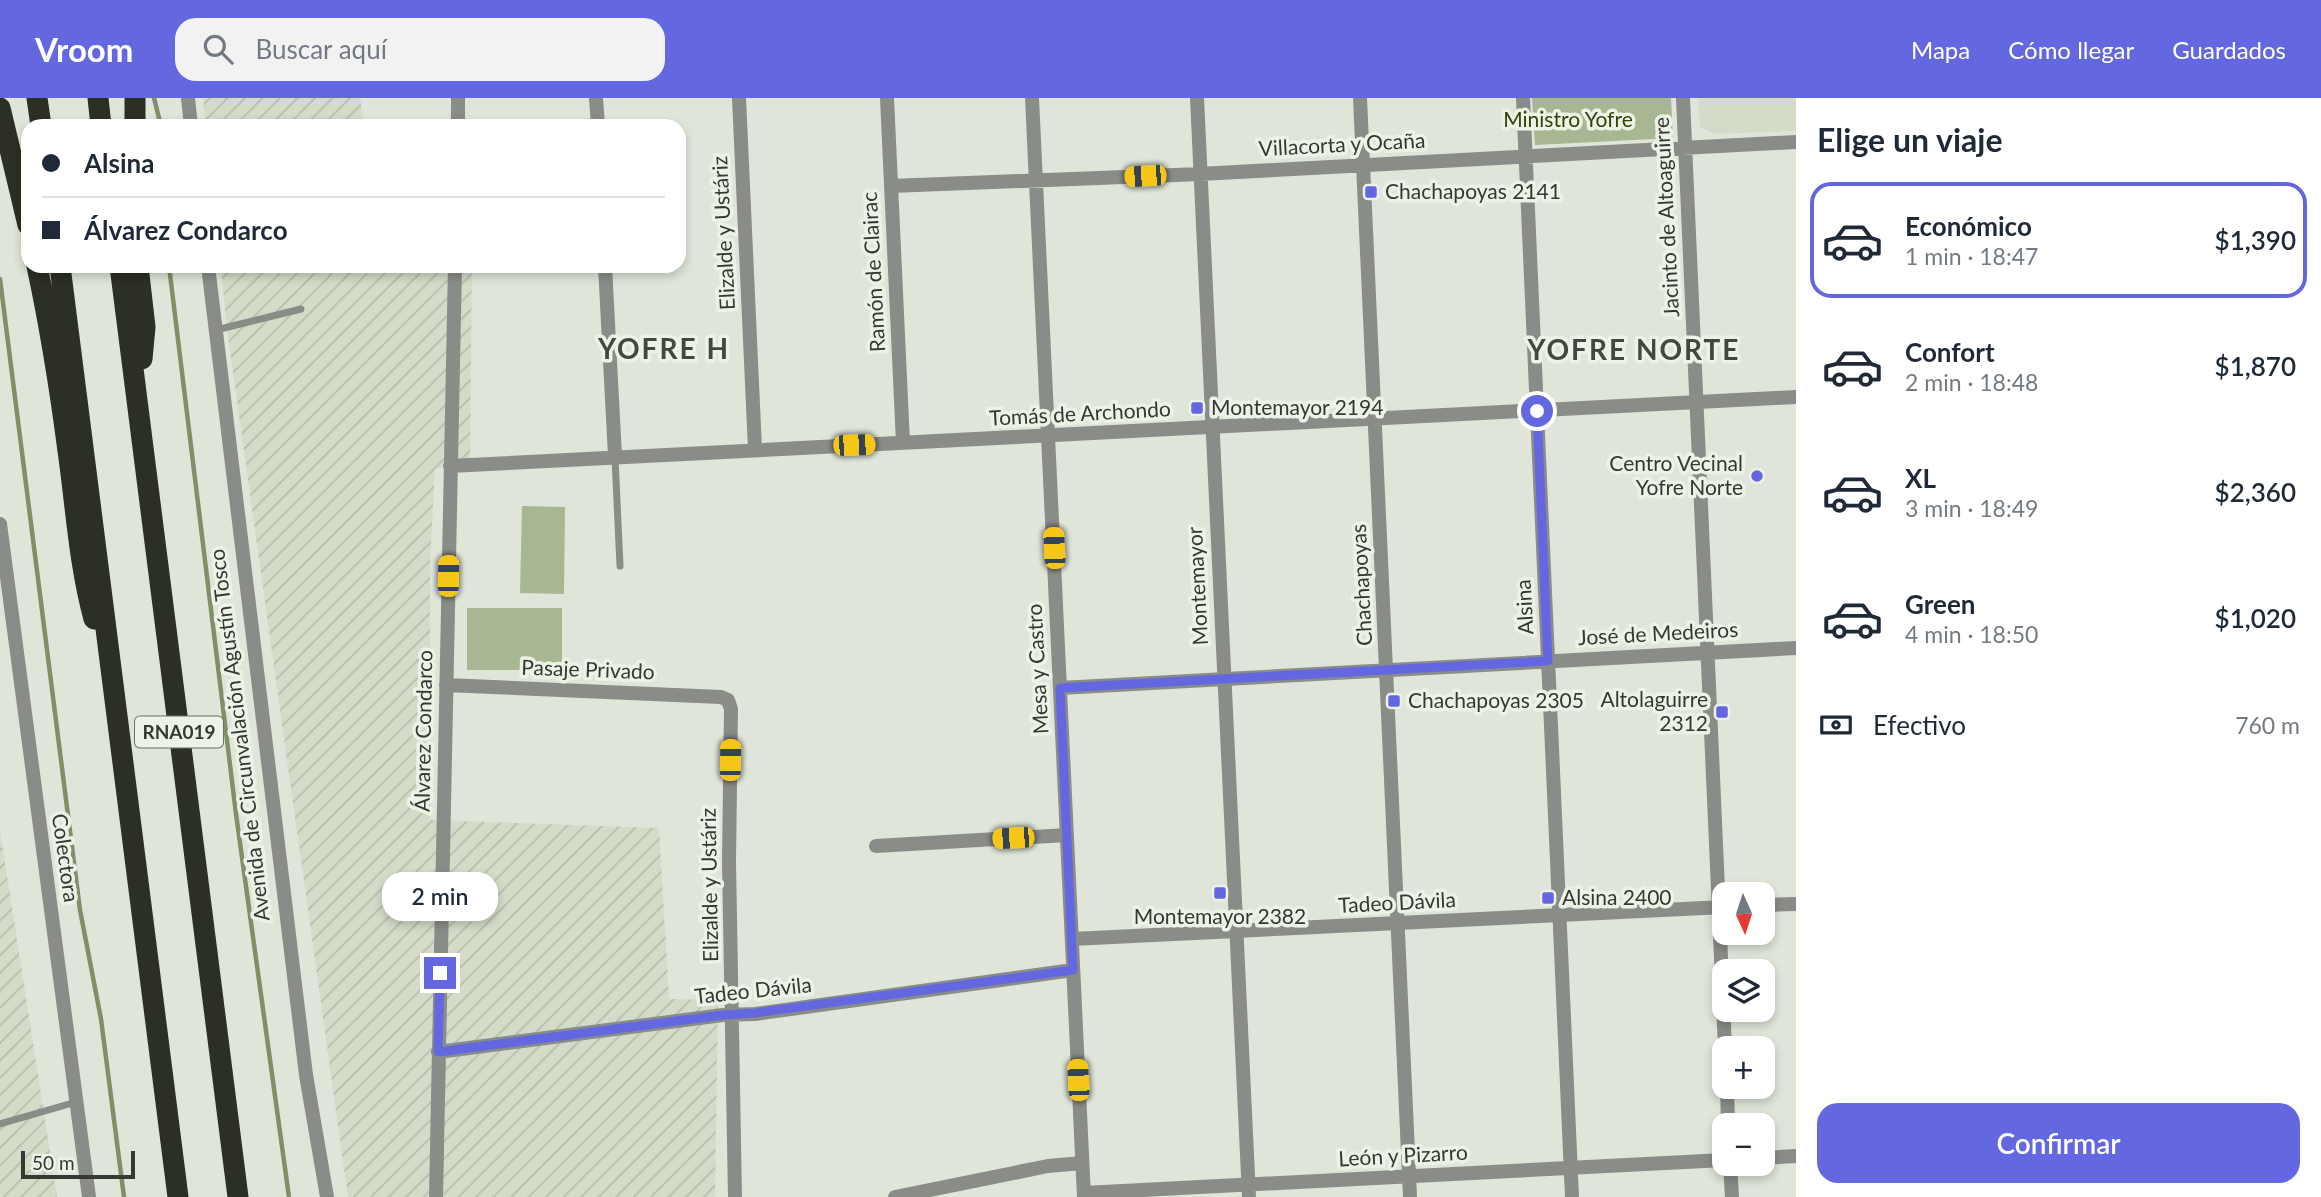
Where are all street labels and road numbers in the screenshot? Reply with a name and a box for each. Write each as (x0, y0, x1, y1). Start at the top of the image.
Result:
street label: Jacinto de Altoaguirre (1648, 116, 1683, 318)
street label: Villacorta y Ocaña (1258, 127, 1426, 160)
street label: Elizalde y Ustáriz (706, 155, 739, 311)
street label: Ramón de Clairac (856, 191, 889, 353)
street label: Tomás de Archondo (988, 395, 1171, 430)
street label: Chachapoyas (1345, 524, 1376, 647)
street label: Montemayor (1181, 526, 1212, 646)
street label: Avenida de Circunvalación Agustín Tosco (203, 548, 274, 923)
street label: Alsina (1510, 579, 1537, 635)
street label: Mesa y Castro (1021, 603, 1052, 735)
street label: José de Medeiros (1577, 616, 1739, 649)
street label: Álvarez Condarco (409, 650, 436, 812)
street label: Pasaje Privado (521, 654, 655, 683)
road number: RNA019 (135, 716, 223, 748)
street label: Elizalde y Ustáriz (695, 808, 722, 962)
street label: Colectora (48, 812, 85, 904)
street label: Tadeo Dávila (1337, 886, 1456, 917)
street label: Tadeo Dávila (693, 971, 813, 1008)
street label: León y Pizarro (1338, 1139, 1468, 1170)

